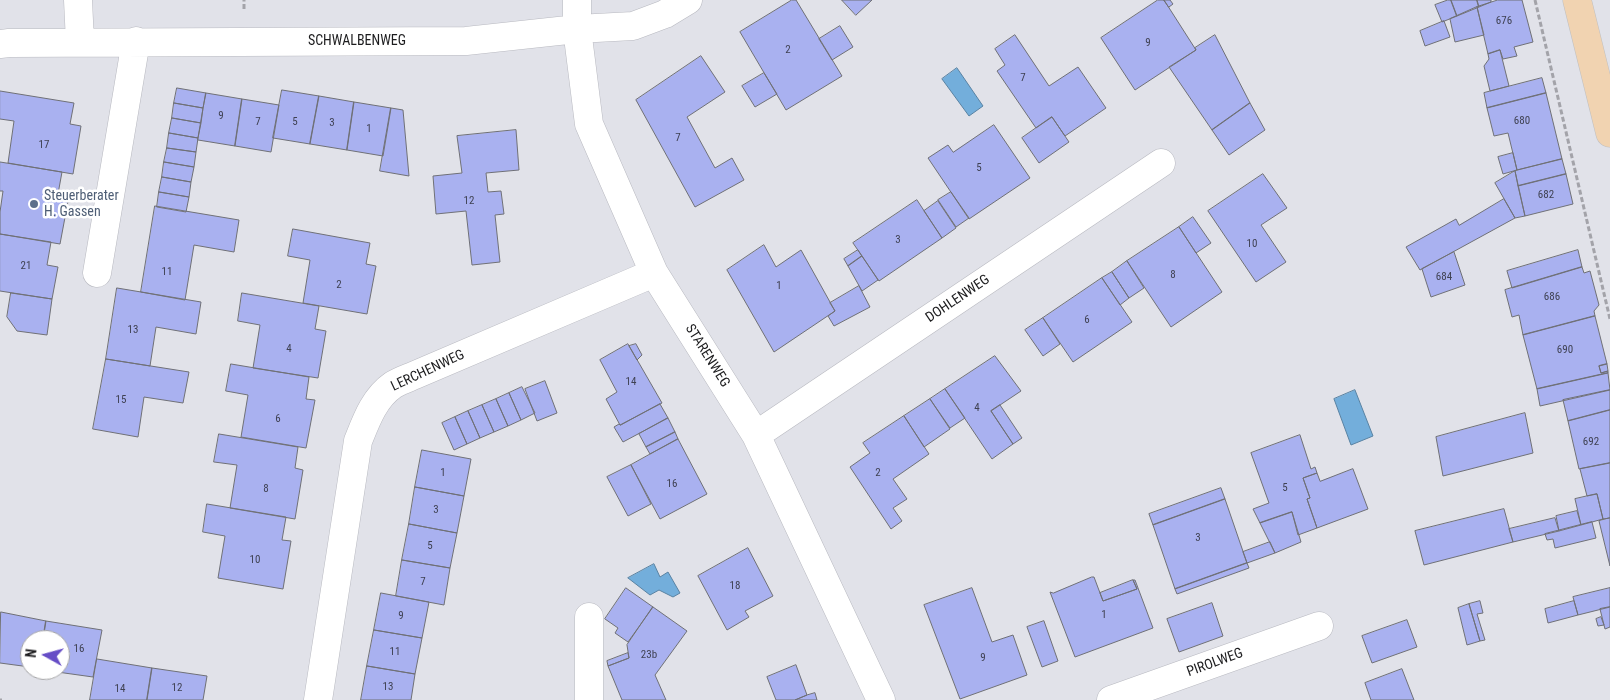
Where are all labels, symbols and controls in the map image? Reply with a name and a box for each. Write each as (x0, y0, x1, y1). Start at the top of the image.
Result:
house number: 676 (1496, 14, 1512, 28)
street label: SCHWALBENWEG (308, 33, 406, 49)
house number: 9 (1145, 36, 1151, 50)
house number: 2 (785, 43, 791, 57)
house number: 7 (1020, 71, 1026, 85)
house number: 9 (218, 109, 224, 123)
house number: 680 (1514, 114, 1530, 128)
house number: 7 (255, 115, 261, 129)
house number: 5 (292, 115, 298, 129)
house number: 3 (329, 116, 335, 130)
house number: 1 (366, 122, 372, 136)
house number: 7 (675, 131, 681, 145)
house number: 17 (39, 138, 49, 152)
house number: 5 (976, 161, 982, 175)
place label: Steuerberater H. Gassen (44, 188, 119, 220)
house number: 682 (1538, 188, 1554, 202)
house number: 12 (464, 194, 474, 208)
marker: Steuerberater H. Gassen (28, 198, 40, 210)
house number: 3 (895, 233, 901, 247)
house number: 10 (1247, 237, 1257, 251)
house number: 21 (21, 259, 31, 273)
house number: 11 (162, 265, 172, 279)
house number: 8 (1170, 268, 1176, 282)
house number: 684 (1436, 270, 1452, 284)
street label: DOHLENWEG (923, 272, 993, 326)
house number: 2 (336, 278, 342, 292)
house number: 1 (776, 279, 782, 293)
house number: 686 (1544, 290, 1560, 304)
house number: 6 (1084, 313, 1090, 327)
street label: STARENWEG (681, 321, 733, 391)
house number: 13 (128, 323, 138, 337)
house number: 4 (286, 342, 292, 356)
house number: 690 (1557, 343, 1573, 357)
street label: LERCHENWEG (389, 347, 467, 395)
house number: 14 (626, 375, 636, 389)
house number: 15 (116, 393, 126, 407)
house number: 4 (974, 401, 980, 415)
house number: 6 (275, 412, 281, 426)
house number: 692 (1583, 435, 1599, 449)
house number: 1 (440, 466, 446, 480)
house number: 2 (875, 466, 881, 480)
house number: 16 (667, 477, 677, 491)
house number: 5 (1282, 481, 1288, 495)
house number: 8 (263, 482, 269, 496)
house number: 3 (433, 503, 439, 517)
house number: 3 (1195, 531, 1201, 545)
house number: 5 (427, 539, 433, 553)
house number: 10 (250, 553, 260, 567)
house number: 7 (420, 575, 426, 589)
house number: 18 (730, 579, 740, 593)
house number: 1 (1101, 608, 1107, 622)
house number: 9 (398, 609, 404, 623)
north arrow (20, 630, 70, 680)
house number: 16 (74, 642, 84, 656)
house number: 11 (390, 645, 400, 659)
street label: PIROLWEG (1185, 645, 1245, 681)
text: N (23, 648, 40, 659)
house number: 23b (641, 648, 657, 662)
house number: 9 (980, 651, 986, 665)
house number: 13 (383, 680, 393, 694)
house number: 12 (172, 681, 182, 695)
house number: 14 (115, 682, 125, 696)

